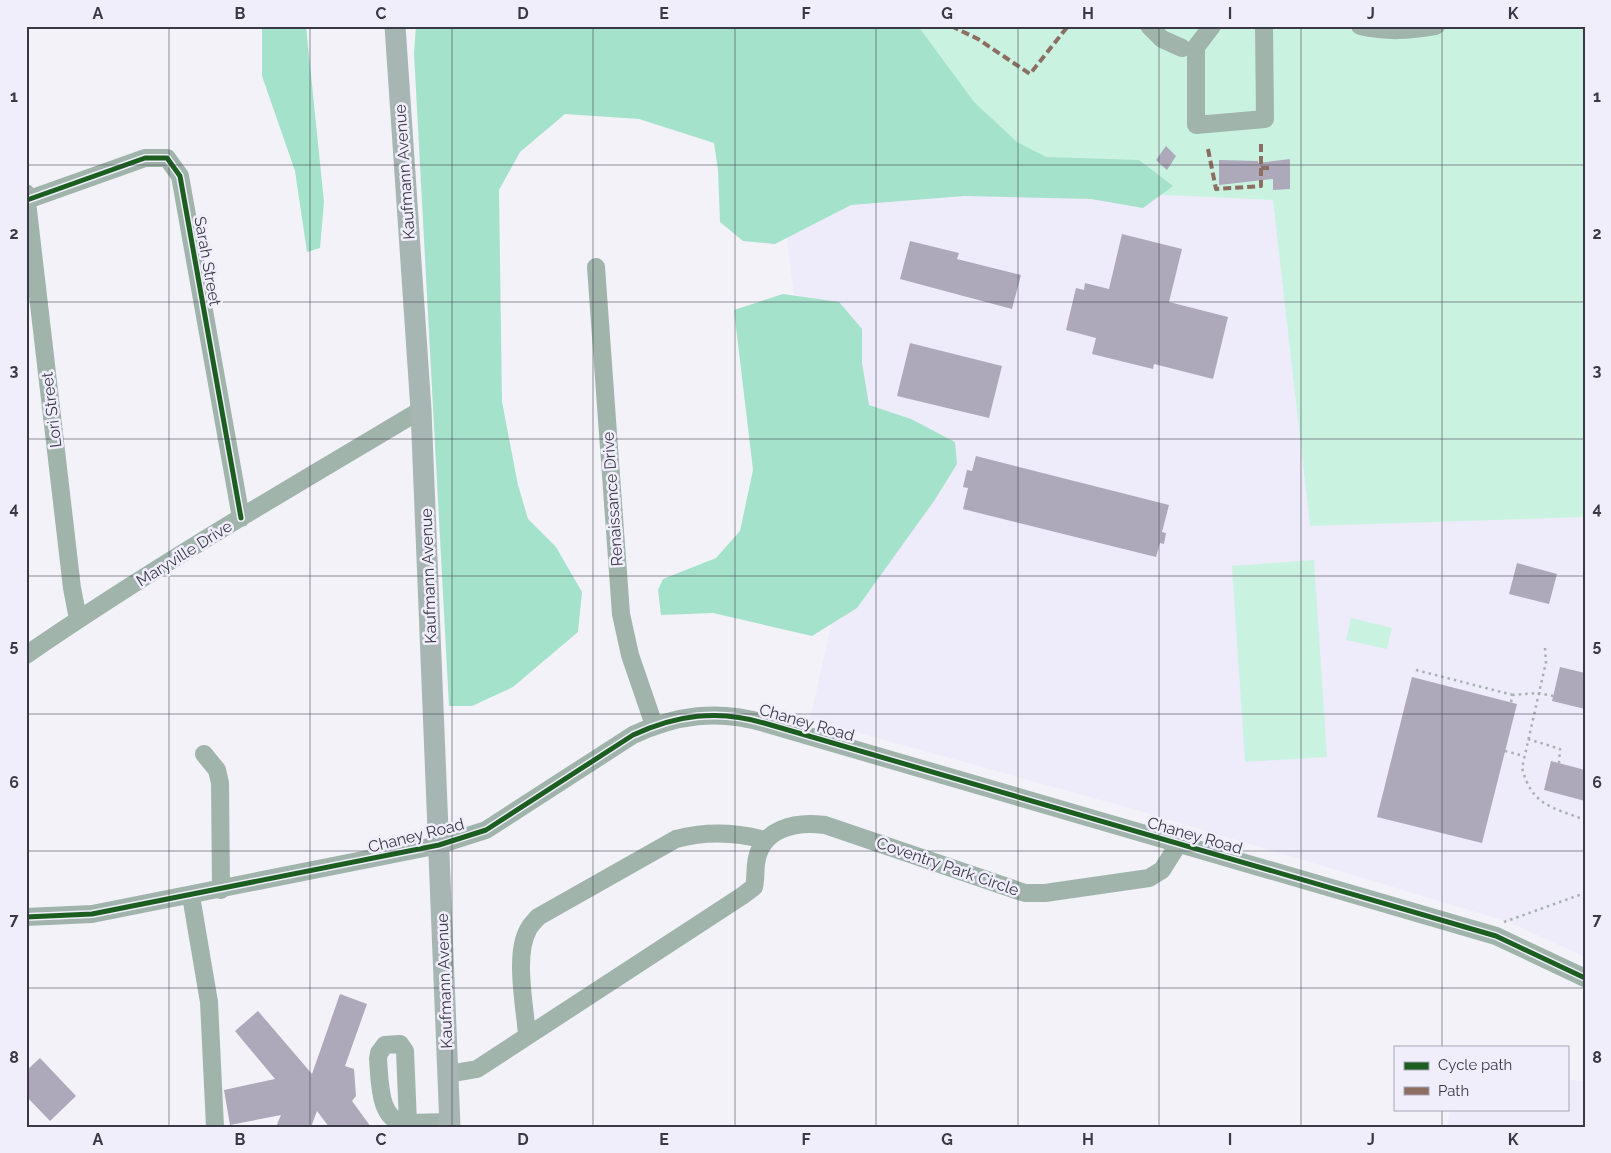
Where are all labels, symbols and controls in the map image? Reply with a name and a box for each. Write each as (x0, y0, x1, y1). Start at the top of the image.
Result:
text: A (93, 4, 104, 23)
text: B (235, 4, 246, 23)
text: C (376, 4, 387, 23)
text: D (517, 4, 529, 23)
text: E (659, 4, 669, 23)
text: F (801, 4, 811, 23)
text: G (941, 4, 953, 23)
text: H (1082, 4, 1094, 23)
text: I (1228, 4, 1232, 23)
text: J (1367, 4, 1375, 23)
text: K (1508, 4, 1519, 23)
text: 1 (10, 87, 18, 106)
text: 1 (1593, 87, 1601, 106)
street label: Kaufmann Avenue (390, 104, 419, 240)
street label: Sarah Street (190, 215, 225, 308)
text: 2 (9, 224, 19, 243)
text: 2 (1592, 224, 1602, 243)
text: 3 (10, 361, 19, 380)
text: 3 (1593, 361, 1602, 380)
street label: Lori Street (37, 370, 66, 449)
street label: Renaissance Drive (598, 431, 627, 567)
text: 4 (9, 499, 19, 518)
text: 4 (1592, 499, 1602, 518)
street label: Kaufmann Avenue (417, 508, 440, 644)
street label: Maryville Drive (133, 516, 236, 590)
text: 5 (10, 636, 19, 655)
text: 5 (1593, 636, 1602, 655)
street label: Chaney Road (757, 700, 857, 745)
text: 6 (9, 773, 19, 792)
text: 6 (1592, 773, 1602, 792)
street label: Chaney Road (1145, 813, 1245, 858)
street label: Chaney Road (366, 814, 466, 857)
street label: Coventry Park Circle (874, 833, 1022, 900)
text: 7 (10, 910, 19, 929)
text: 7 (1593, 910, 1602, 929)
street label: Kaufmann Avenue (433, 913, 456, 1049)
legend (1394, 1046, 1568, 1110)
text: 8 (9, 1048, 19, 1067)
text: 8 (1592, 1048, 1602, 1067)
text: Cycle path (1438, 1056, 1512, 1074)
text: Path (1438, 1082, 1469, 1100)
text: A (93, 1130, 104, 1149)
text: B (235, 1130, 246, 1149)
text: C (376, 1130, 387, 1149)
text: D (517, 1130, 529, 1149)
text: E (659, 1130, 669, 1149)
text: F (801, 1130, 811, 1149)
text: G (941, 1130, 953, 1149)
text: H (1082, 1130, 1094, 1149)
text: I (1228, 1130, 1232, 1149)
text: J (1367, 1130, 1375, 1149)
text: K (1508, 1130, 1519, 1149)

